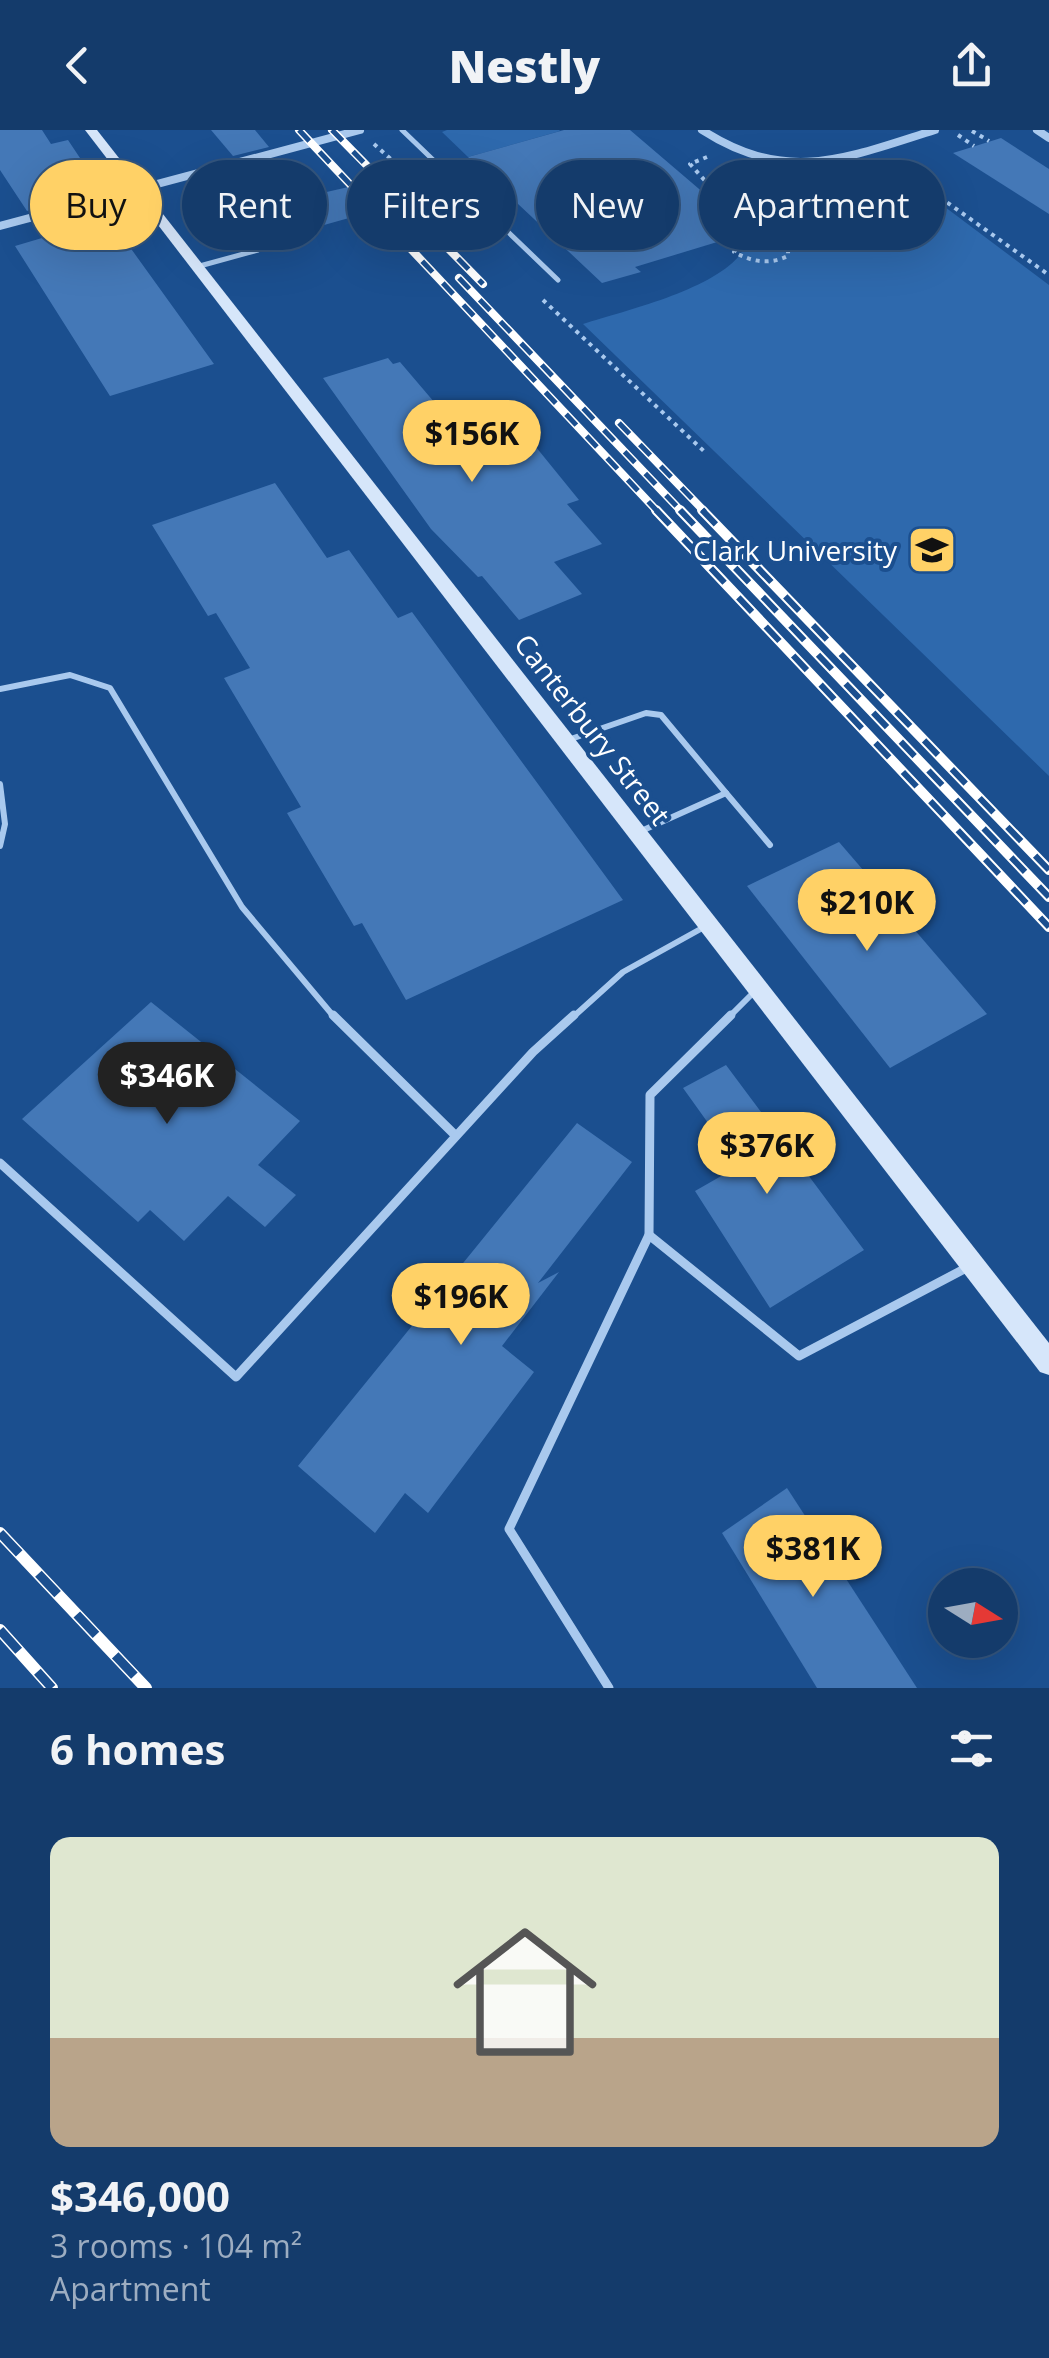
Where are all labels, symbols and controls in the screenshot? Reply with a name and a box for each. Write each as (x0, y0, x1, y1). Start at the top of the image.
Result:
text: Nestly (449, 35, 600, 96)
icon: back (50, 38, 105, 93)
icon: share (944, 38, 999, 93)
chip: Buy (30, 160, 162, 250)
chip: Rent (182, 160, 327, 250)
chip: Filters (347, 160, 516, 250)
chip: New (536, 160, 679, 250)
chip: Apartment (699, 160, 945, 250)
pin: $156K (402, 400, 542, 485)
text: $156K (425, 411, 519, 454)
school or university icon: Clark University (906, 524, 958, 576)
place label: Clark University (693, 531, 898, 569)
street label: Canterbury Street (506, 626, 680, 832)
pin: $210K (797, 869, 937, 954)
text: $210K (820, 880, 914, 923)
pin: $346K (97, 1042, 237, 1127)
text: $346K (120, 1053, 214, 1096)
pin: $376K (697, 1112, 837, 1197)
text: $376K (720, 1123, 814, 1166)
pin: $196K (391, 1263, 531, 1348)
text: $196K (414, 1274, 508, 1317)
pin: $381K (743, 1515, 883, 1600)
text: $381K (766, 1526, 860, 1569)
north arrow (928, 1568, 1018, 1658)
map controls (928, 1568, 1018, 1658)
text: 6 homes (50, 1720, 225, 1777)
icon: filters (944, 1721, 999, 1776)
icon: home (435, 1902, 615, 2082)
text: $346,000 (50, 2167, 230, 2224)
text: 3 rooms · 104 m² (50, 2224, 302, 2267)
text: Apartment (50, 2267, 211, 2310)

